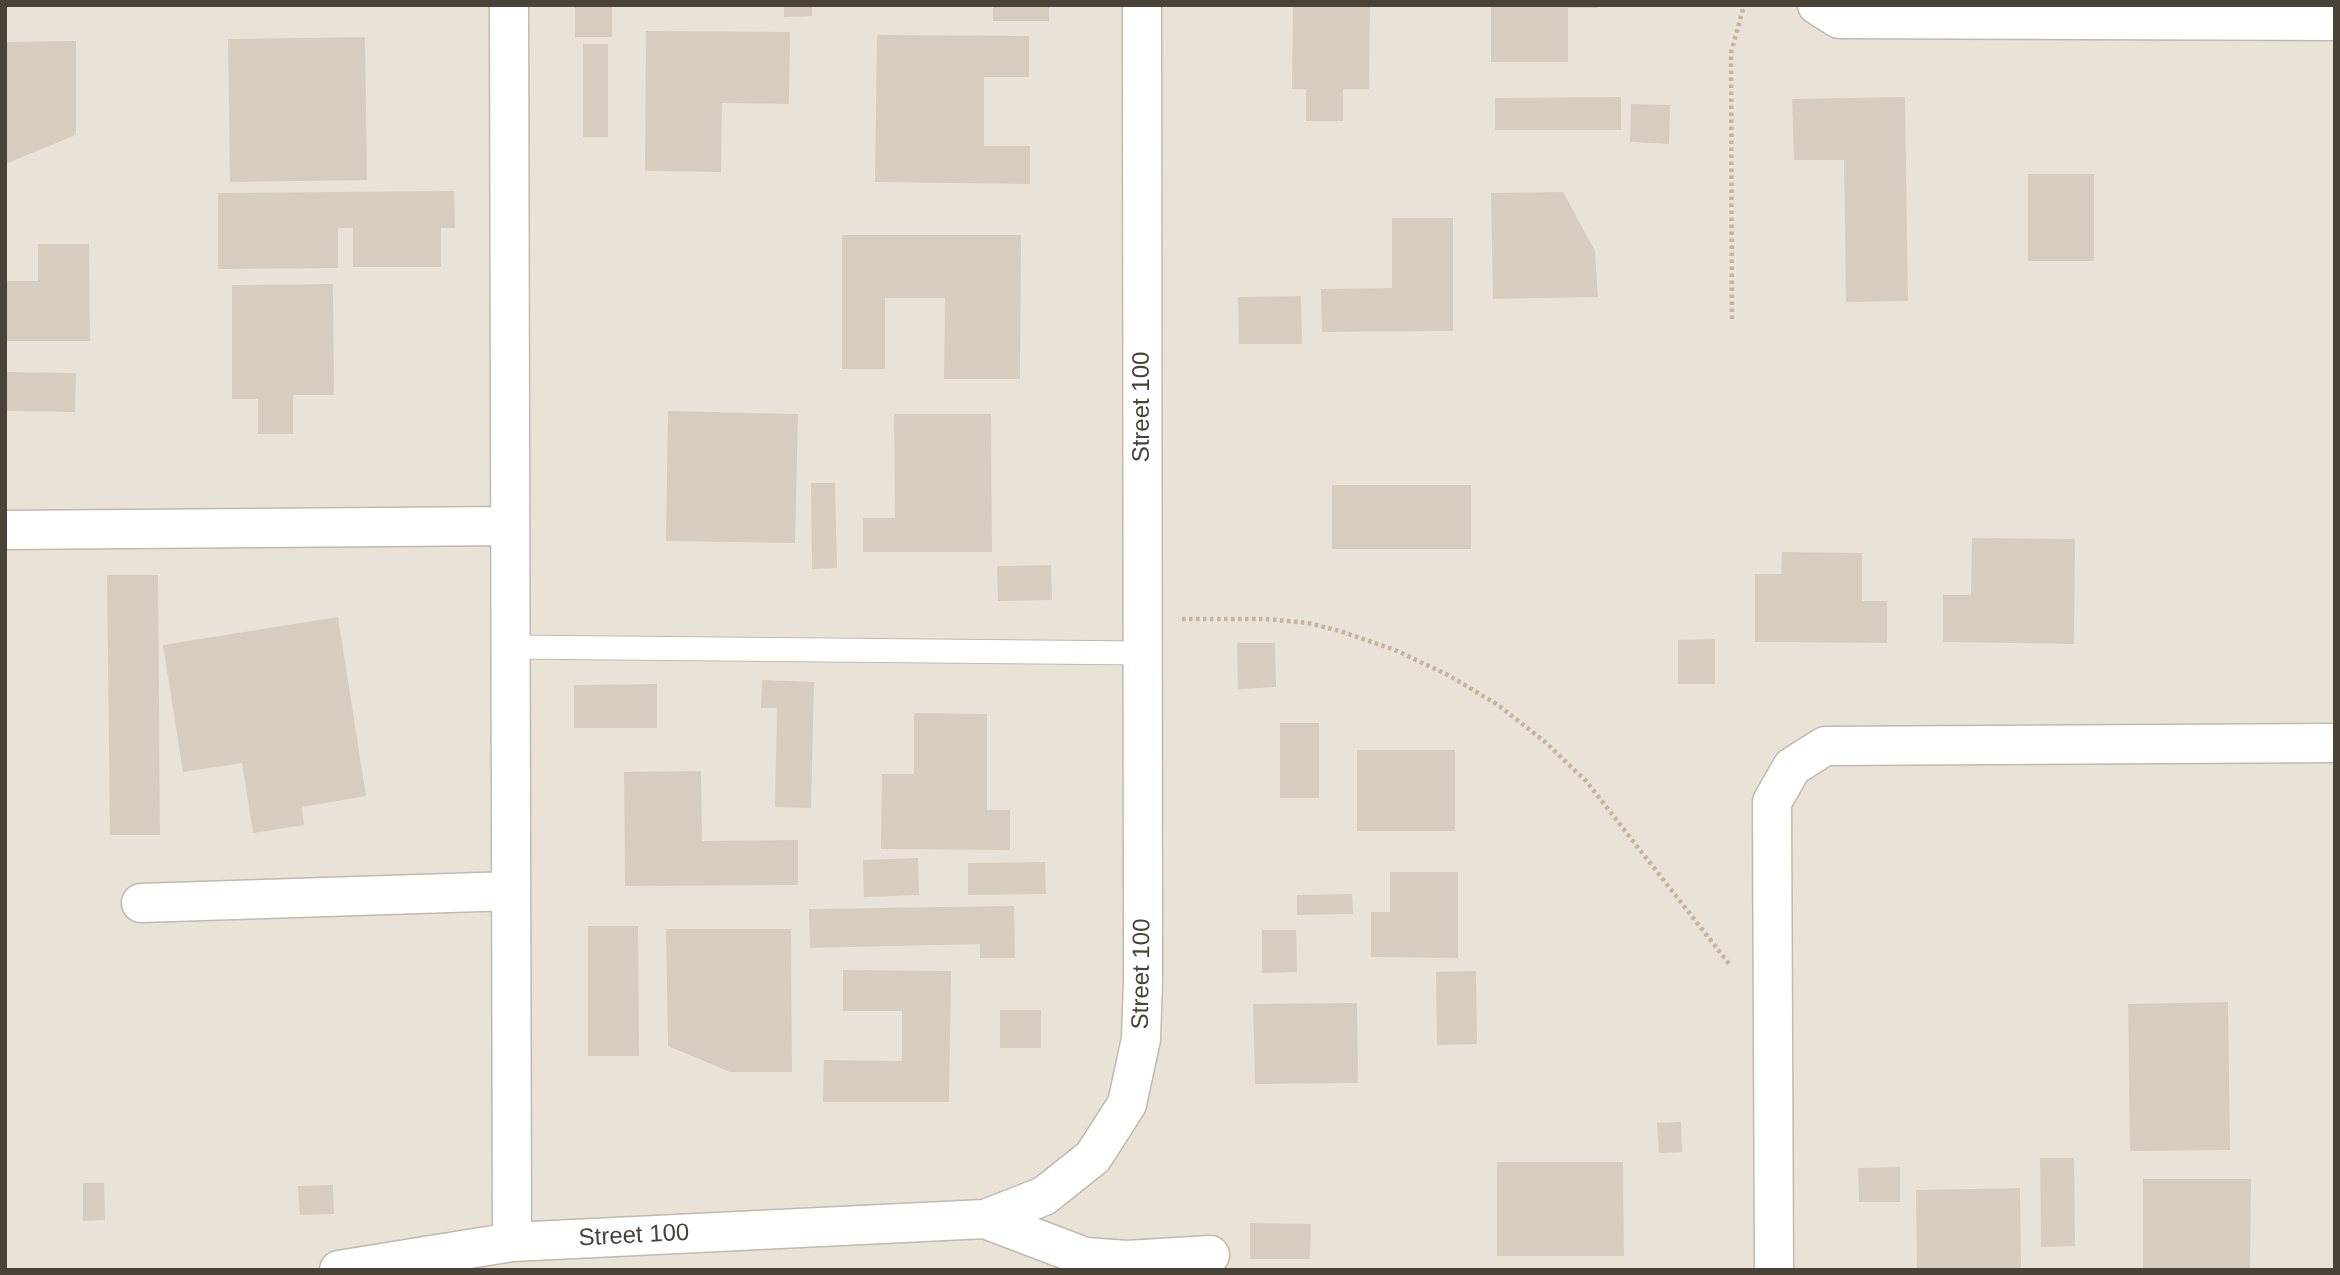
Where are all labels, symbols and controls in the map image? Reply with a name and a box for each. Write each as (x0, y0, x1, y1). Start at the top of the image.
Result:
street label: Street 100 (1128, 352, 1156, 462)
street label: Street 100 (1127, 918, 1157, 1030)
street label: Street 100 (578, 1219, 690, 1253)

